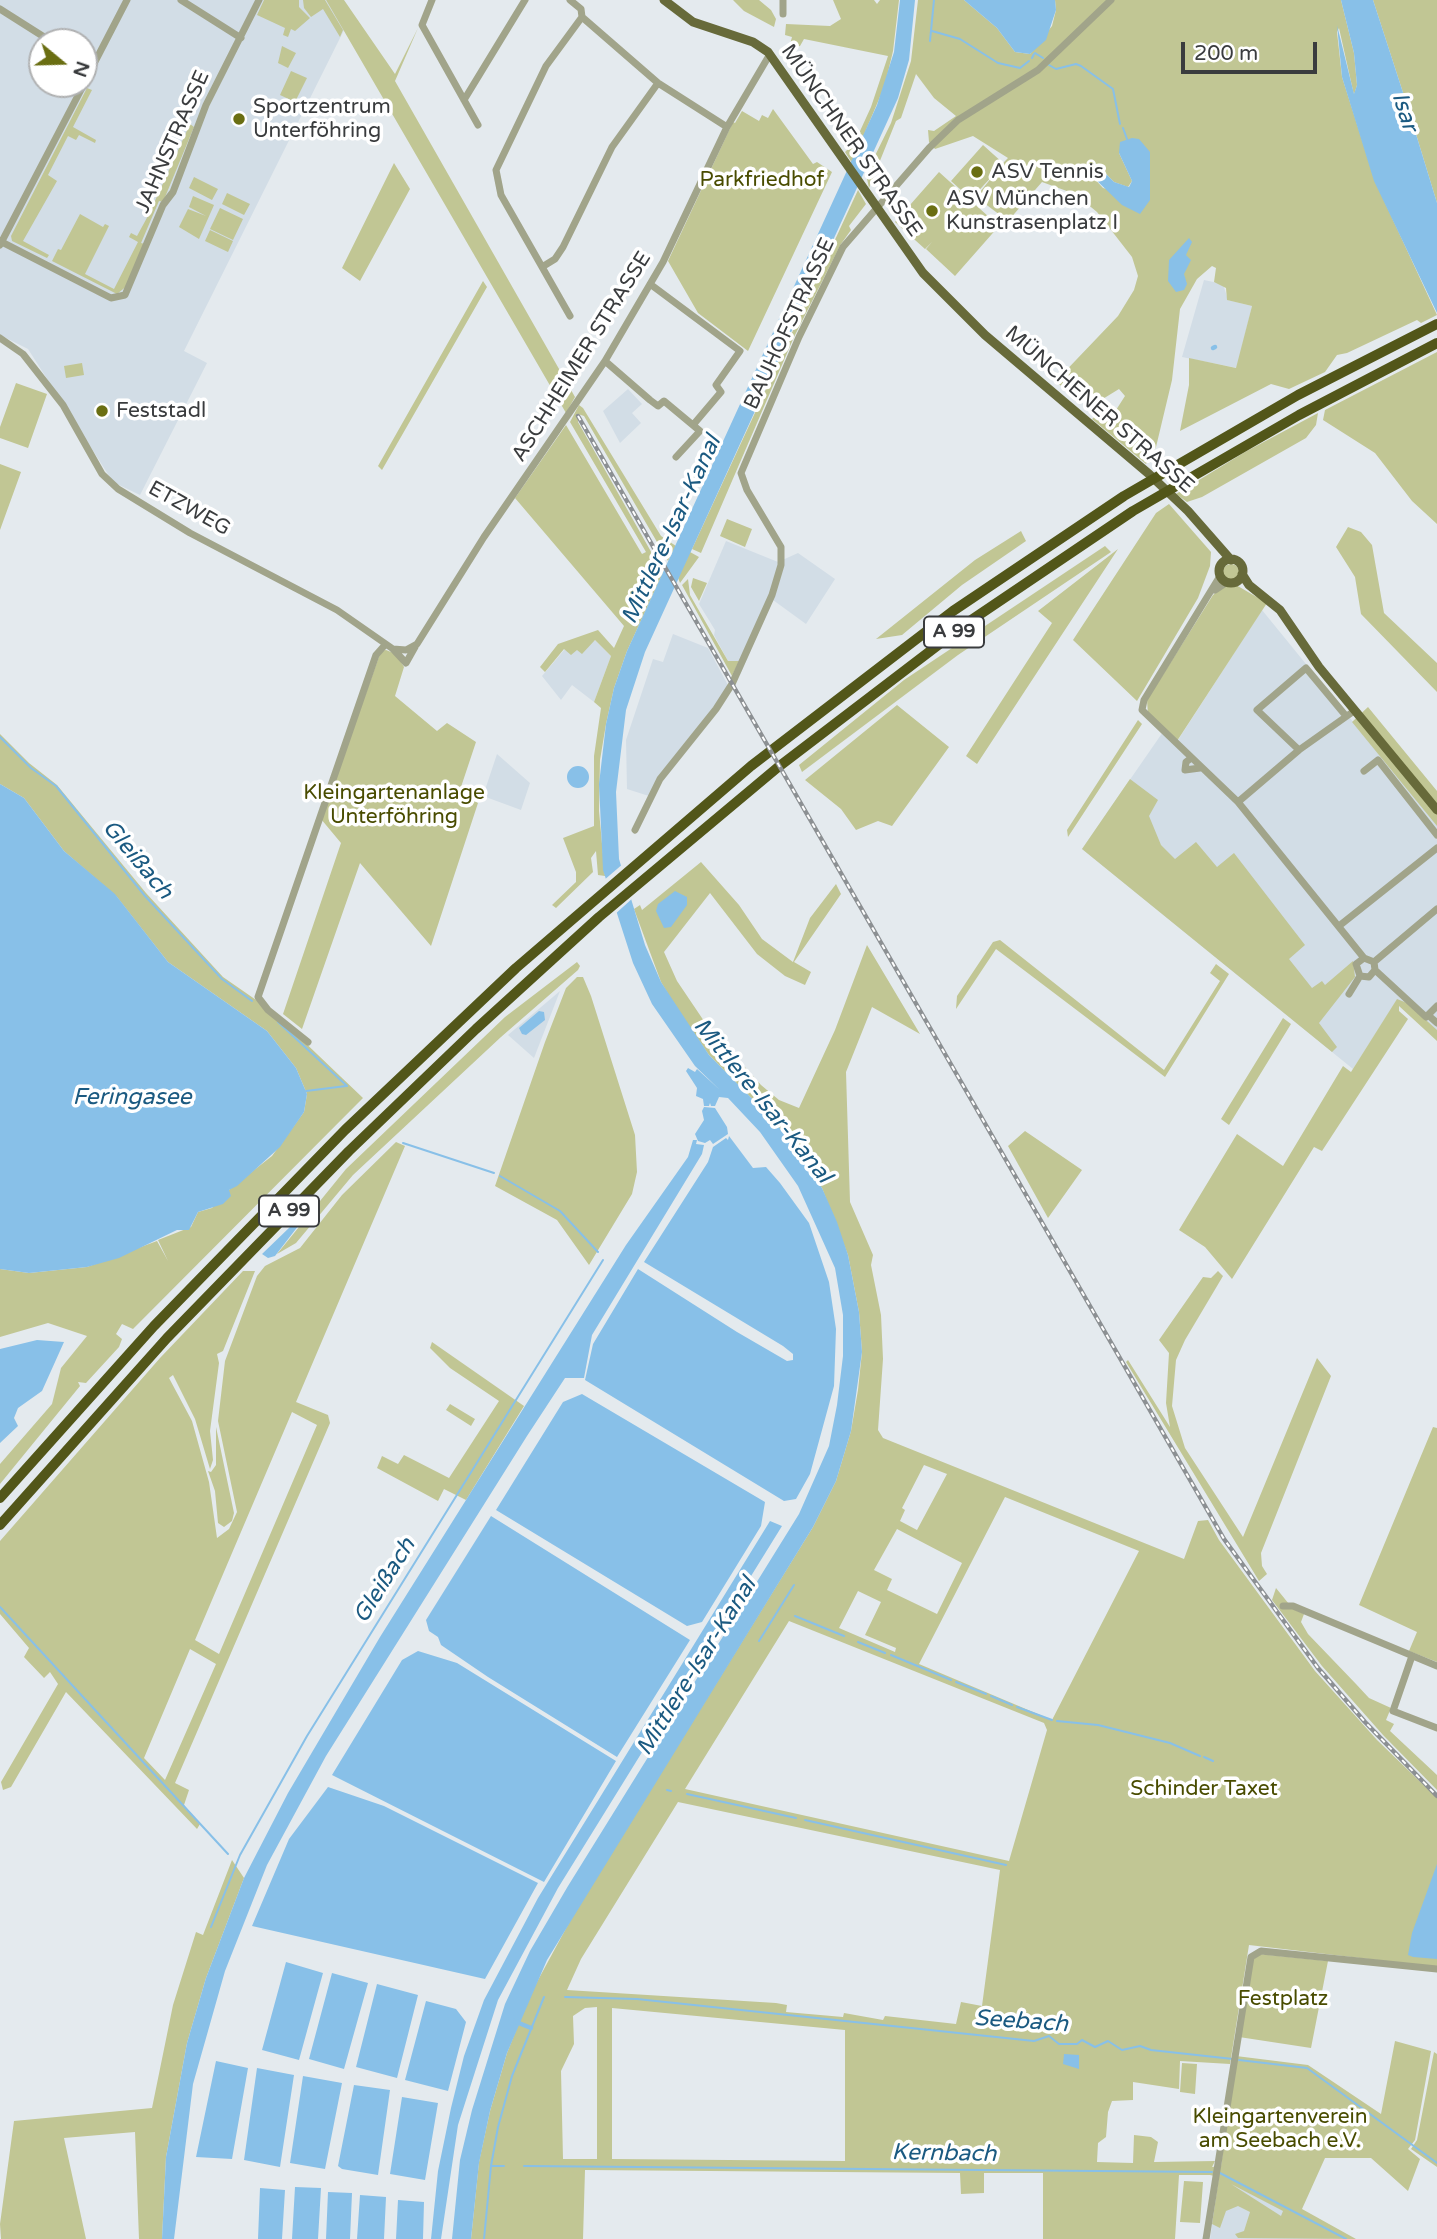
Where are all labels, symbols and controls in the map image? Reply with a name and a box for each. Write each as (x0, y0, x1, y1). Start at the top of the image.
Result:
north arrow (28, 28, 98, 98)
scale bar (1185, 28, 1322, 72)
street label: MÜNCHNER STRASSE (775, 40, 927, 242)
text: 200 m (1194, 41, 1258, 66)
text: N (68, 58, 94, 80)
street label: JAHNSTRASSE (130, 67, 216, 217)
water label: Isar (1385, 89, 1423, 135)
place label: Sportzentrum Unterföhring (253, 94, 391, 144)
marker: Sportzentrum Unterföhring (231, 111, 247, 127)
place label: ASV Tennis (991, 159, 1104, 185)
marker: ASV Tennis (969, 164, 985, 180)
park label: Parkfriedhof (700, 167, 824, 193)
place label: ASV München Kunstrasenplatz I (946, 186, 1118, 236)
marker: ASV München Kunstrasenplatz I (924, 203, 940, 219)
street label: BAUHOFSTRASSE (739, 234, 841, 414)
street label: ASCHHEIMER STRASSE (507, 247, 657, 467)
street label: MÜNCHENER STRASSE (999, 321, 1199, 499)
place label: Feststadl (116, 398, 206, 424)
marker: Feststadl (94, 403, 110, 419)
water label: Mittlere-Isar-Kanal (616, 432, 728, 628)
street label: ETZWEG (144, 476, 234, 542)
road number: A 99 (924, 617, 984, 648)
park label: Kleingartenanlage Unterföhring (303, 780, 485, 830)
water label: Gleißach (96, 815, 178, 905)
water label: Mittlere-Isar-Kanal (687, 1013, 837, 1189)
water label: Feringasee (72, 1084, 192, 1112)
road number: A 99 (259, 1196, 319, 1226)
water label: Gleißach (348, 1533, 422, 1629)
water label: Mittlere-Isar-Kanal (631, 1573, 763, 1761)
park label: Schinder Taxet (1130, 1776, 1278, 1802)
park label: Festplatz (1238, 1986, 1328, 2012)
water label: Seebach (973, 2005, 1069, 2039)
park label: Kleingartenverein am Seebach e.V. (1192, 2104, 1368, 2154)
water label: Kernbach (891, 2139, 997, 2169)

